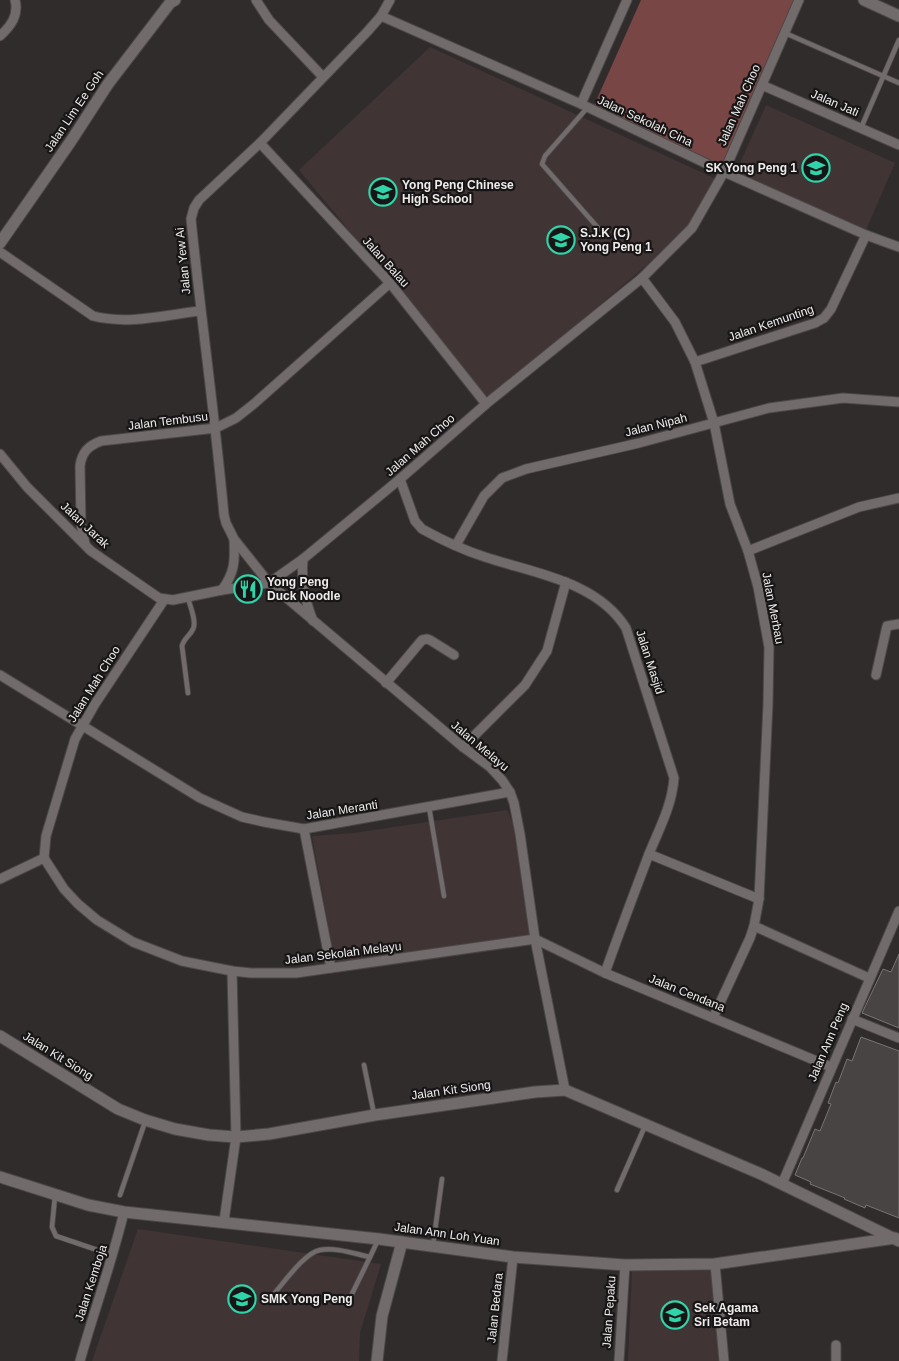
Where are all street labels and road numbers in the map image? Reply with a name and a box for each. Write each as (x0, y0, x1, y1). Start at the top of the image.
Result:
street label: Jalan Mah Choo (715, 62, 763, 148)
street label: Jalan Lim Ee Goh (42, 68, 106, 154)
street label: Jalan Jati (809, 87, 861, 119)
street label: Jalan Sekolah Cina (595, 93, 695, 149)
street label: Jalan Yew Ai (173, 227, 193, 295)
street label: Jalan Balau (360, 234, 412, 290)
street label: Jalan Kemunting (726, 302, 816, 344)
street label: Jalan Tembusu (127, 409, 209, 433)
street label: Jalan Mah Choo (382, 411, 458, 479)
street label: Jalan Nipah (624, 411, 688, 439)
street label: Jalan Jarak (58, 499, 113, 552)
street label: Jalan Merbau (759, 571, 787, 645)
street label: Jalan Masjid (633, 628, 667, 696)
street label: Jalan Mah Choo (65, 643, 123, 725)
street label: Jalan Melayu (448, 718, 512, 774)
street label: Jalan Meranti (305, 797, 379, 823)
street label: Jalan Sekolah Melayu (284, 939, 402, 967)
street label: Jalan Cendana (647, 971, 727, 1015)
street label: Jalan Ann Peng (805, 1001, 851, 1083)
street label: Jalan Kit Siong (20, 1029, 96, 1083)
street label: Jalan Kit Siong (410, 1077, 492, 1103)
street label: Jalan Ann Loh Yuan (393, 1220, 501, 1248)
street label: Jalan Kemboja (72, 1243, 110, 1323)
street label: Jalan Bedara (484, 1272, 506, 1344)
street label: Jalan Pepaku (599, 1275, 619, 1349)

